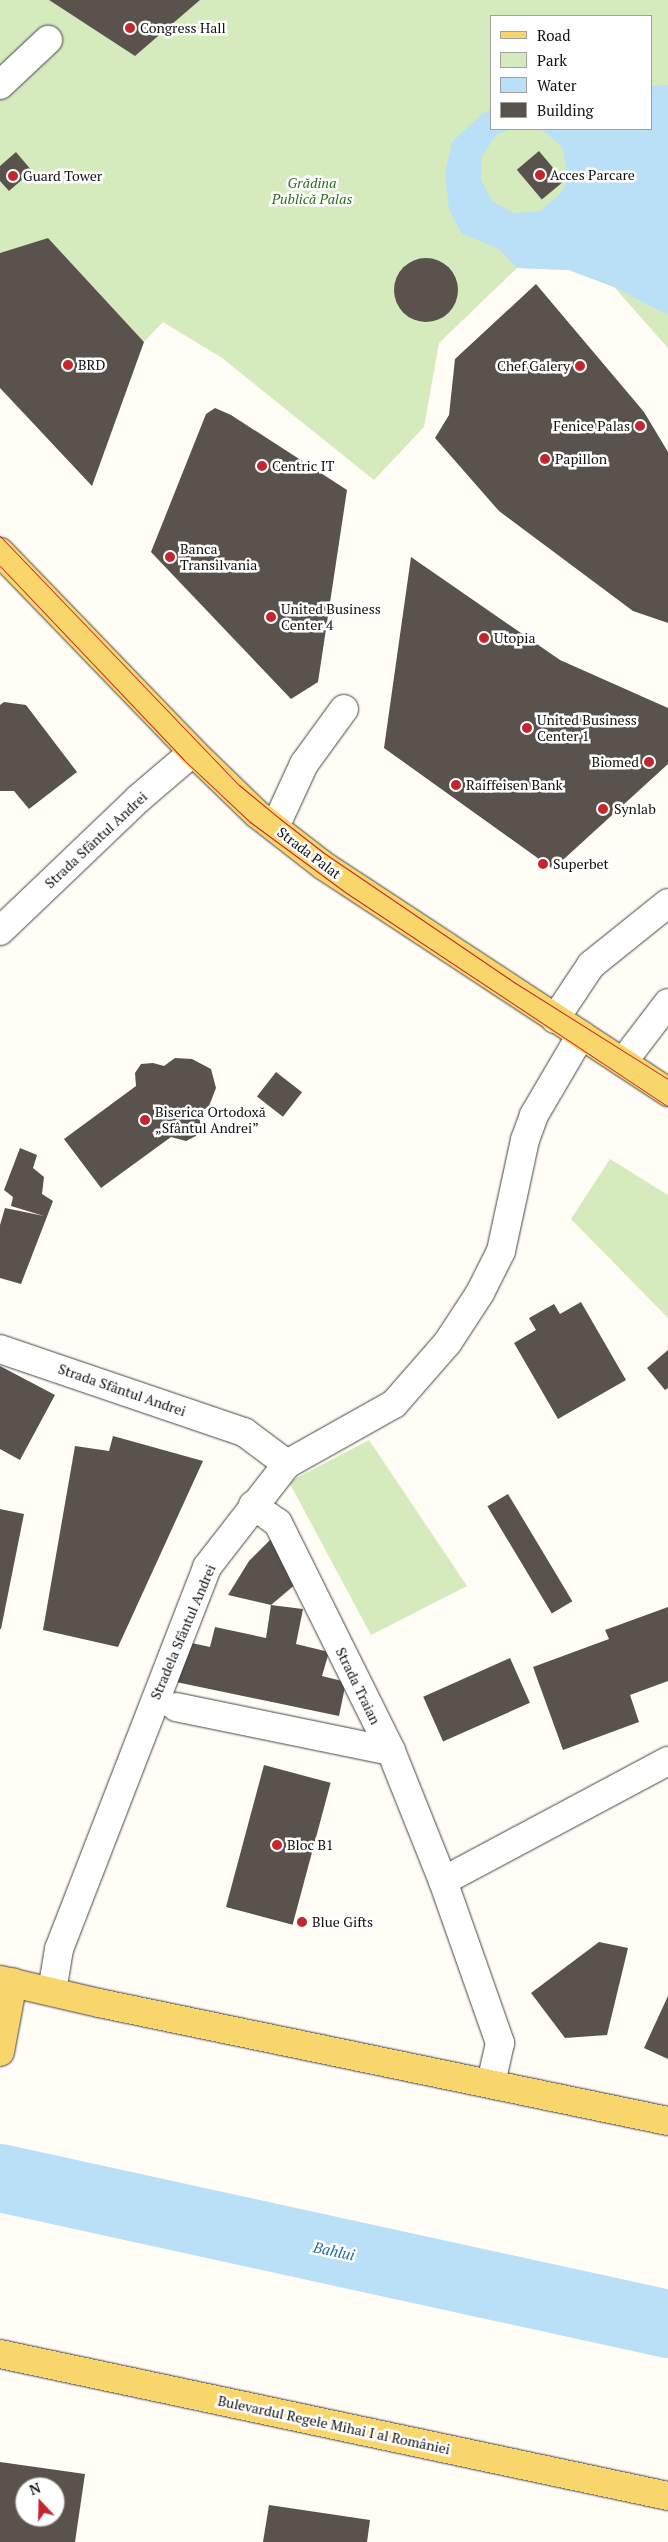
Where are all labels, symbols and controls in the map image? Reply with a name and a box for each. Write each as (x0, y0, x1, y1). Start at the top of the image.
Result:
legend (490, 15, 653, 130)
place label: Congress Hall (140, 20, 226, 36)
marker: Congress Hall (124, 22, 136, 34)
text: Road (537, 25, 570, 45)
text: Park (537, 50, 567, 70)
text: Water (537, 75, 576, 95)
text: Building (537, 100, 594, 120)
place label: Acces Parcare (550, 167, 635, 183)
place label: Guard Tower (23, 168, 102, 184)
marker: Acces Parcare (534, 169, 546, 181)
marker: Guard Tower (7, 170, 19, 182)
park label: Grădina Publică Palas (272, 175, 352, 208)
place label: BRD (78, 357, 105, 373)
place label: Chef Galery (497, 358, 570, 374)
marker: BRD (62, 359, 74, 371)
marker: Chef Galery (574, 360, 586, 372)
place label: Fenice Palas (553, 418, 630, 434)
marker: Fenice Palas (634, 420, 646, 432)
place label: Papillon (555, 451, 607, 467)
marker: Papillon (539, 453, 551, 465)
place label: Centric IT (272, 458, 334, 474)
marker: Centric IT (256, 460, 268, 472)
place label: Banca Transilvania (180, 541, 257, 574)
marker: Banca Transilvania (164, 551, 176, 563)
place label: United Business Center 4 (281, 601, 381, 634)
marker: United Business Center 4 (265, 611, 277, 623)
place label: Utopia (494, 630, 536, 646)
marker: Utopia (478, 632, 490, 644)
place label: United Business Center 1 (537, 712, 637, 744)
marker: United Business Center 1 (521, 722, 533, 734)
place label: Biomed (592, 754, 639, 770)
marker: Biomed (643, 756, 655, 768)
place label: Raiffeisen Bank (466, 777, 563, 793)
marker: Raiffeisen Bank (450, 779, 462, 791)
street label: Strada Sfântul Andrei (41, 788, 151, 892)
place label: Synlab (614, 801, 656, 817)
marker: Synlab (596, 802, 610, 816)
street label: Strada Palat (274, 824, 344, 882)
place label: Superbet (553, 856, 609, 872)
marker: Superbet (537, 858, 549, 870)
place label: Biserica Ortodoxă „Sfântul Andrei” (155, 1104, 266, 1136)
marker: Biserica Ortodoxă „Sfântul Andrei” (139, 1114, 151, 1126)
street label: Strada Sfântul Andrei (56, 1360, 188, 1420)
street label: Stradela Sfântul Andrei (147, 1562, 219, 1702)
street label: Strada Traian (332, 1645, 384, 1727)
place label: Bloc B1 (287, 1837, 334, 1853)
marker: Bloc B1 (271, 1839, 283, 1851)
place label: Blue Gifts (312, 1914, 373, 1930)
marker: Blue Gifts (296, 1916, 308, 1928)
water label: Bahlui (312, 2238, 356, 2264)
street label: Bulevardul Regele Mihai I al României (216, 2392, 452, 2458)
north arrow (15, 2477, 65, 2527)
text: N (26, 2478, 43, 2499)

